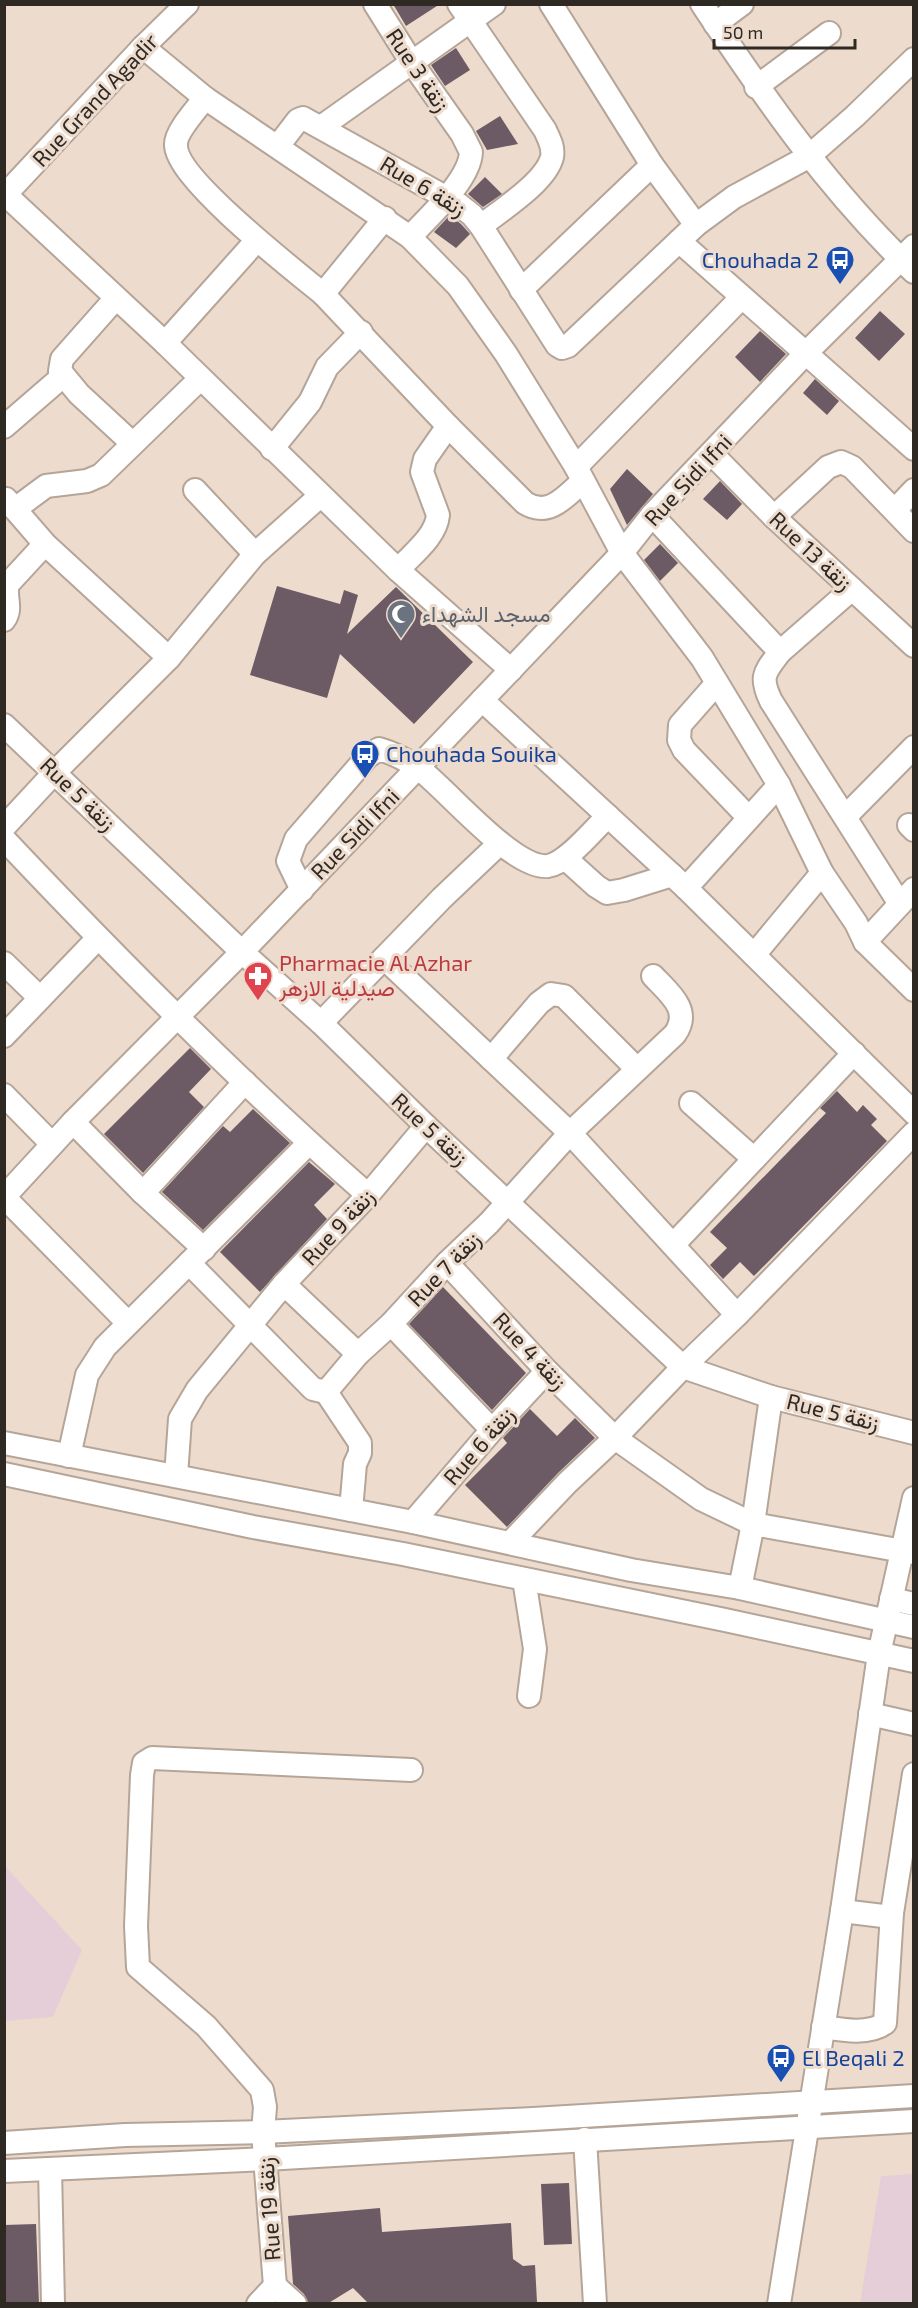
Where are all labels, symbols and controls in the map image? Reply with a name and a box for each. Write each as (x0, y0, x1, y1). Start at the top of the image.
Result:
scale bar (714, 12, 855, 50)
text: 50 m (723, 21, 763, 43)
street label: Rue 3 زنقة (380, 23, 456, 117)
street label: Rue Grand Agadir (26, 27, 163, 171)
street label: Rue 6 زنقة (375, 150, 471, 222)
bus stop icon: Chouhada 2 (824, 244, 856, 286)
place label: Chouhada 2 (702, 246, 819, 272)
street label: Rue Sidi Ifni (638, 428, 736, 531)
street label: Rue 13 زنقة (764, 505, 858, 597)
mosque icon: مسجد الشهداء (385, 598, 417, 640)
place label: مسجد الشهداء (422, 600, 551, 628)
bus stop icon: Chouhada Souika (349, 738, 381, 780)
place label: Chouhada Souika (386, 740, 557, 766)
street label: Rue 5 زنقة (34, 751, 122, 837)
street label: Rue Sidi Ifni (305, 783, 404, 884)
place label: Pharmacie Al Azhar صيدلية الازهر (278, 949, 472, 1002)
pharmacy icon: Pharmacie Al Azhar صيدلية الازهر (242, 960, 274, 1002)
street label: Rue 5 زنقة (386, 1087, 474, 1171)
street label: Rue 9 زنقة (295, 1183, 381, 1271)
street label: Rue 7 زنقة (401, 1226, 487, 1312)
street label: Rue 4 زنقة (487, 1306, 573, 1396)
street label: Rue 5 زنقة (784, 1387, 882, 1437)
street label: Rue 6 زنقة (437, 1401, 521, 1491)
bus stop icon: El Beqali 2 (765, 2042, 797, 2084)
place label: El Beqali 2 (802, 2044, 905, 2070)
street label: Rue 19 زنقة (251, 2156, 287, 2262)

